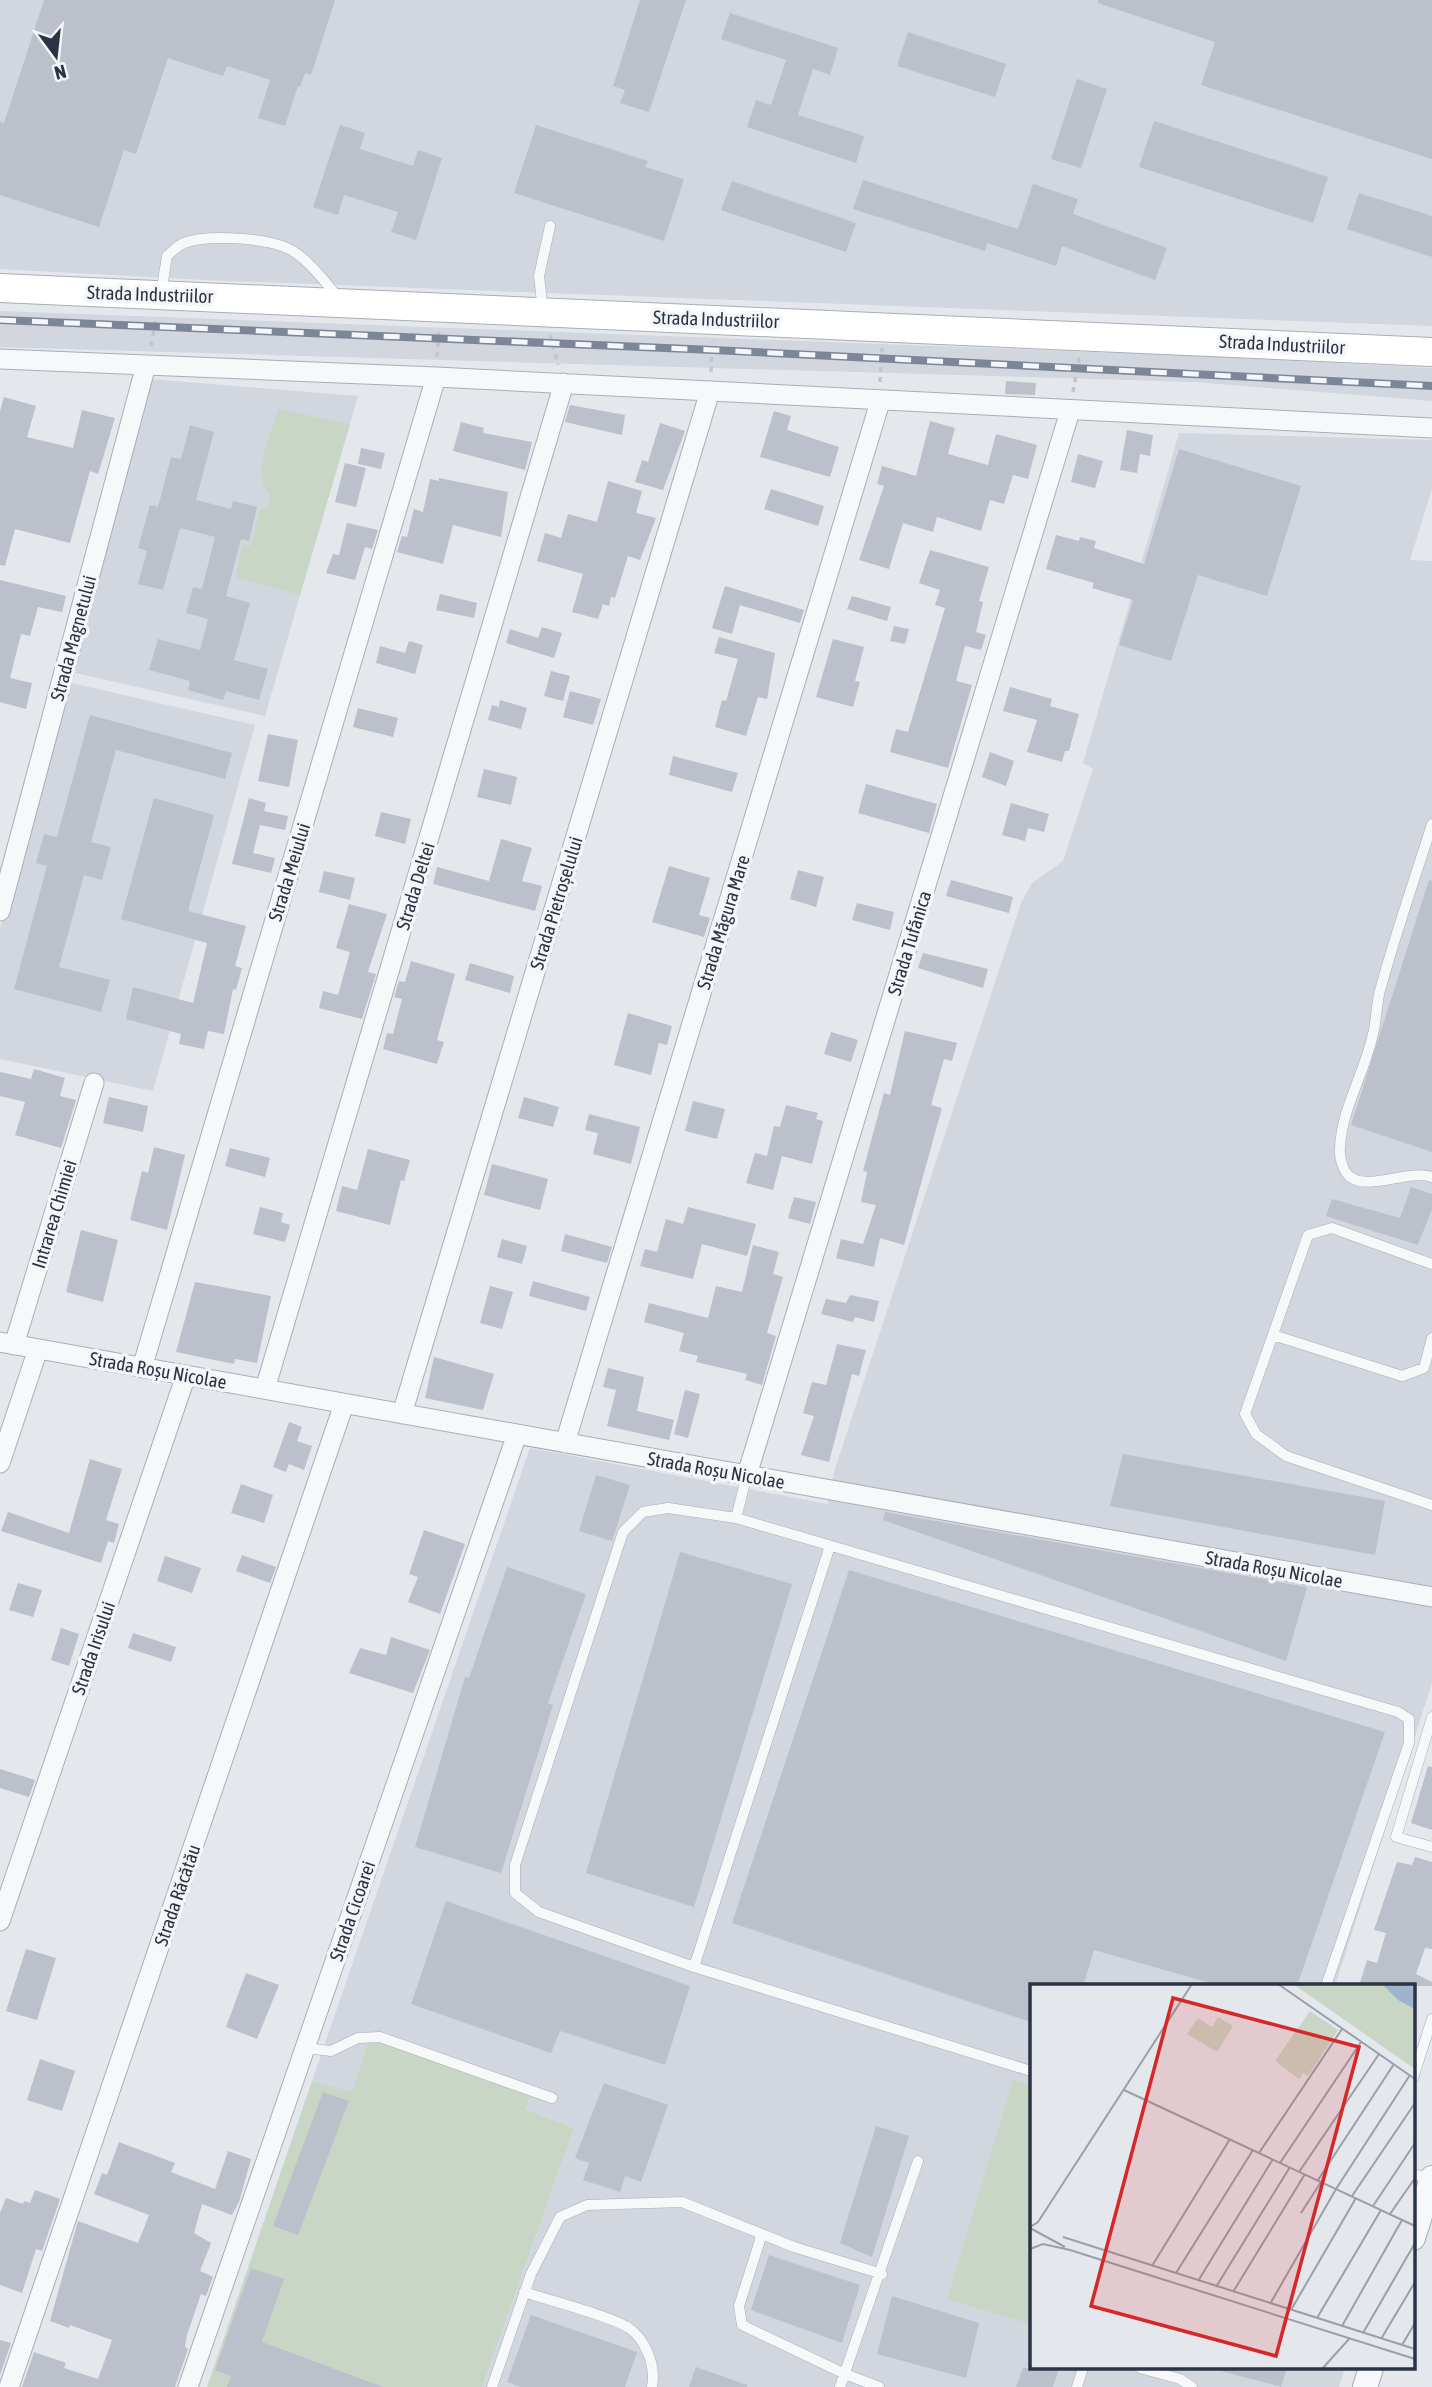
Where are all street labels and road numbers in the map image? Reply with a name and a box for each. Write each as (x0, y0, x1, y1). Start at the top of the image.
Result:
street label: Strada Industriilor (87, 281, 214, 307)
street label: Strada Industriilor (653, 306, 780, 332)
street label: Strada Industriilor (1218, 330, 1346, 358)
street label: Strada Magnetului (46, 573, 100, 703)
street label: Strada Meiului (264, 820, 314, 924)
street label: Strada Pietroșelului (525, 834, 587, 972)
street label: Strada Deltei (391, 839, 439, 933)
street label: Strada Măgura Mare (692, 852, 754, 992)
street label: Strada Tufănica (883, 888, 935, 998)
street label: Intrarea Chimiei (27, 1157, 81, 1271)
street label: Strada Roșu Nicolae (88, 1347, 228, 1393)
street label: Strada Roșu Nicolae (646, 1447, 786, 1493)
street label: Strada Roșu Nicolae (1204, 1546, 1344, 1592)
street label: Strada Irisului (67, 1598, 119, 1698)
street label: Strada Răcătău (149, 1841, 205, 1949)
street label: Strada Cicoarei (325, 1858, 379, 1964)

